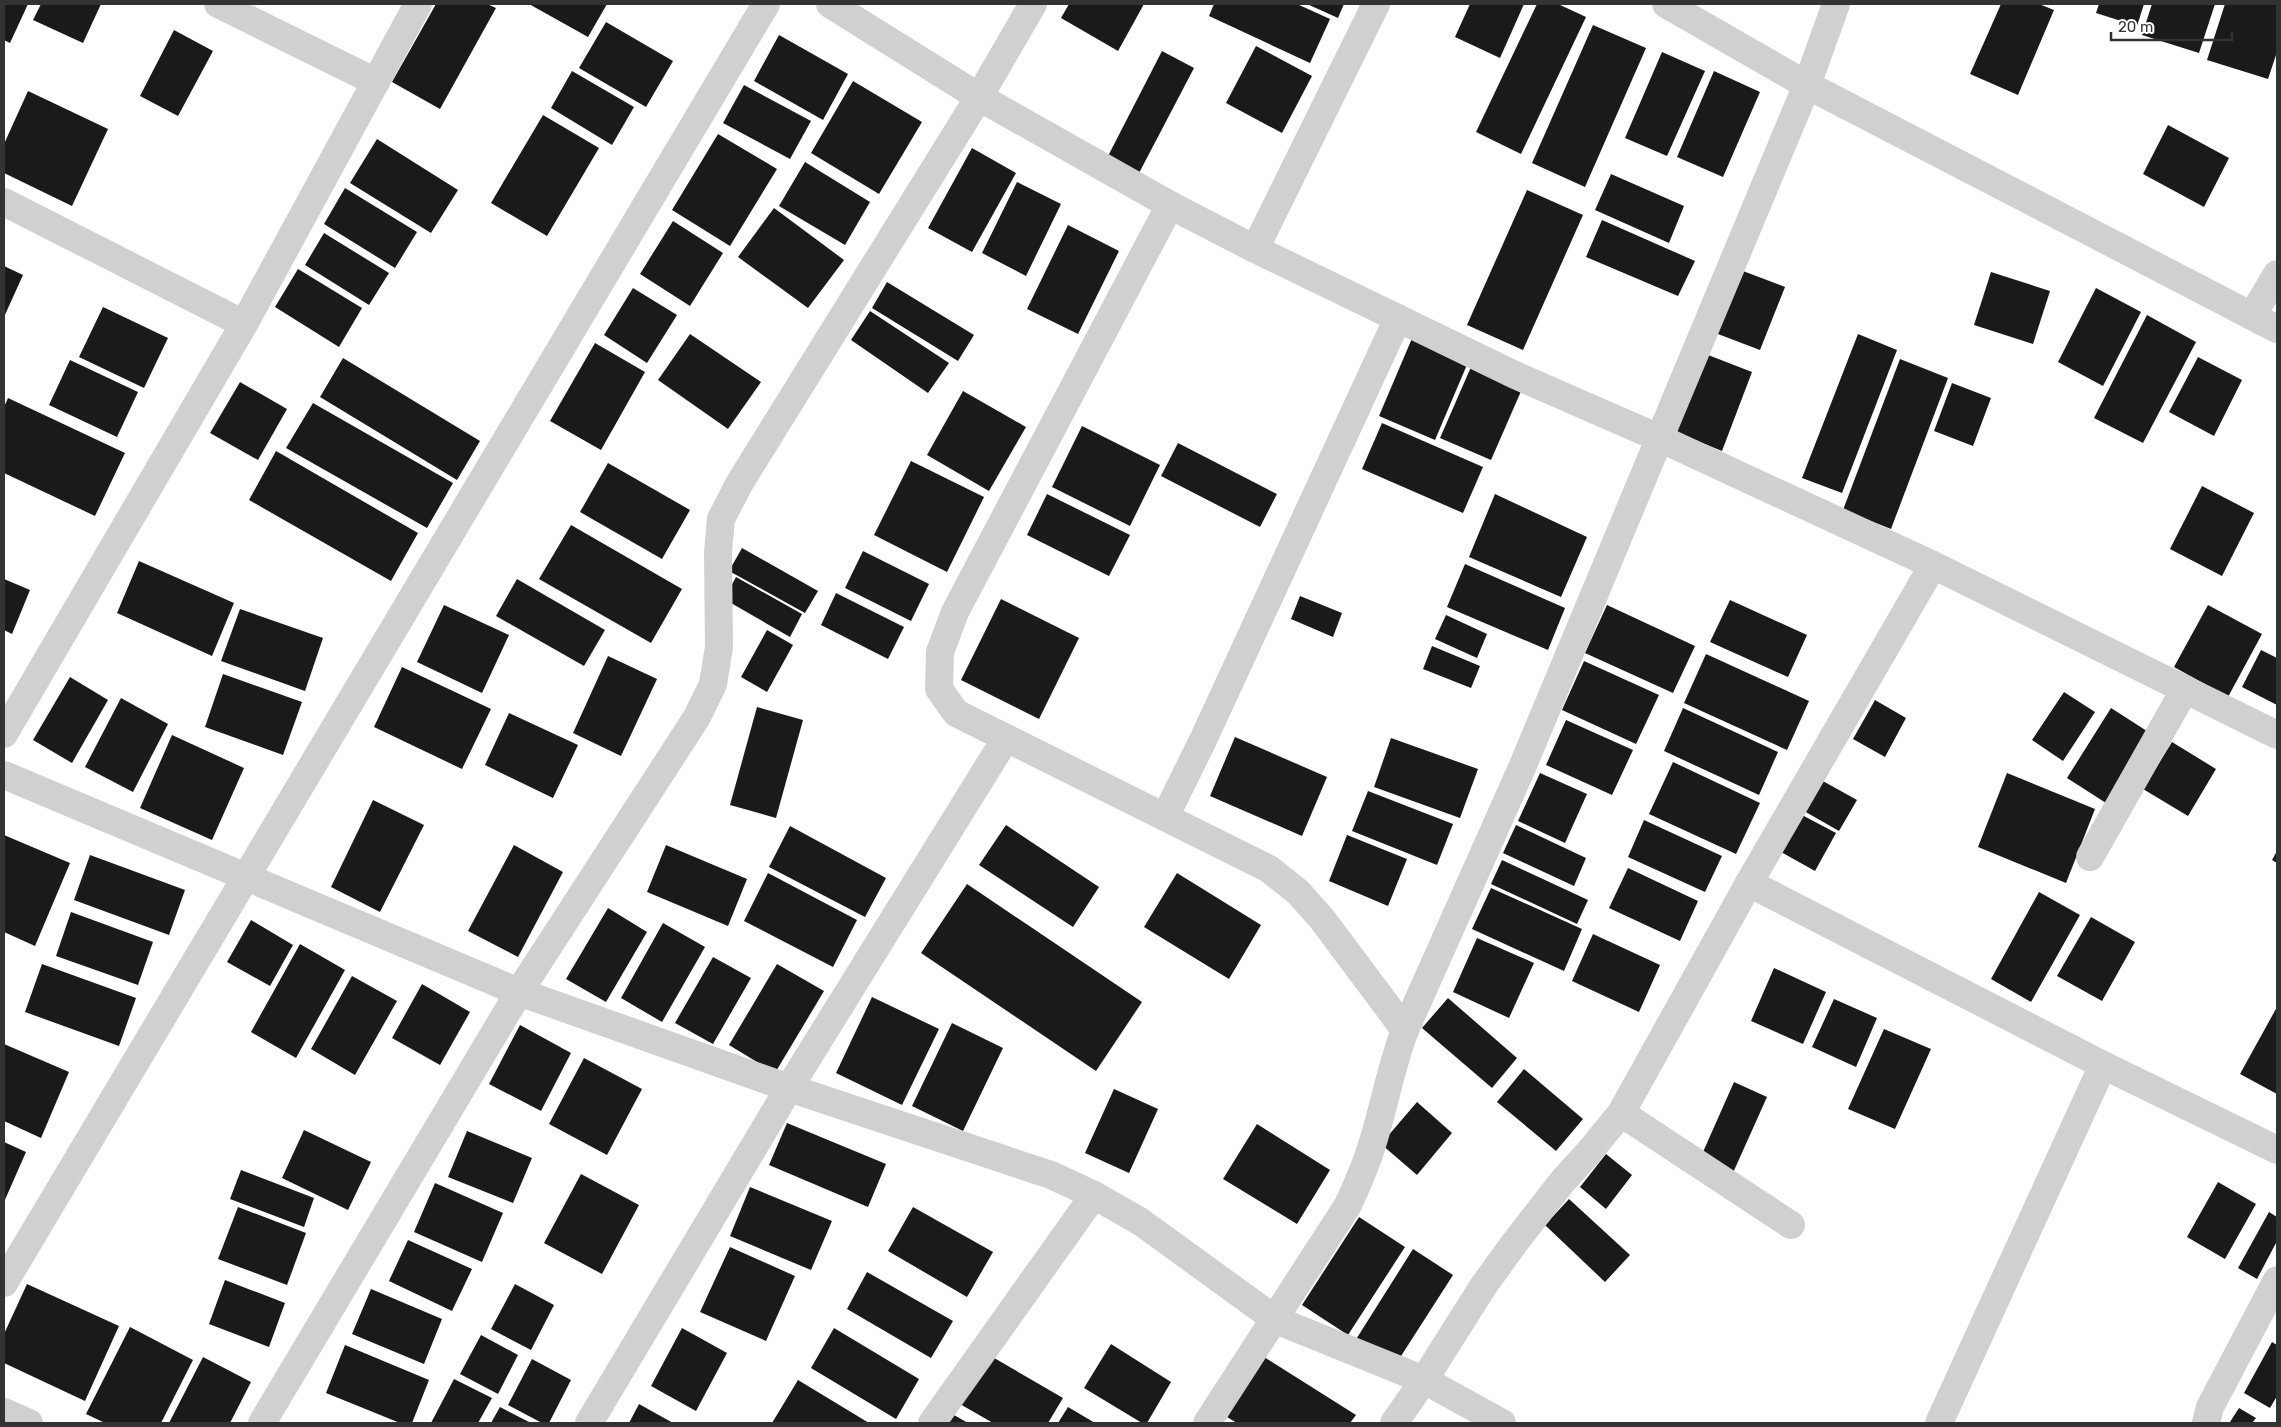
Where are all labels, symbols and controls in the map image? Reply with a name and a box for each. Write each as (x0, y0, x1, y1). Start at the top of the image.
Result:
scale bar (2111, 10, 2232, 42)
text: 20 m (2118, 18, 2153, 36)

